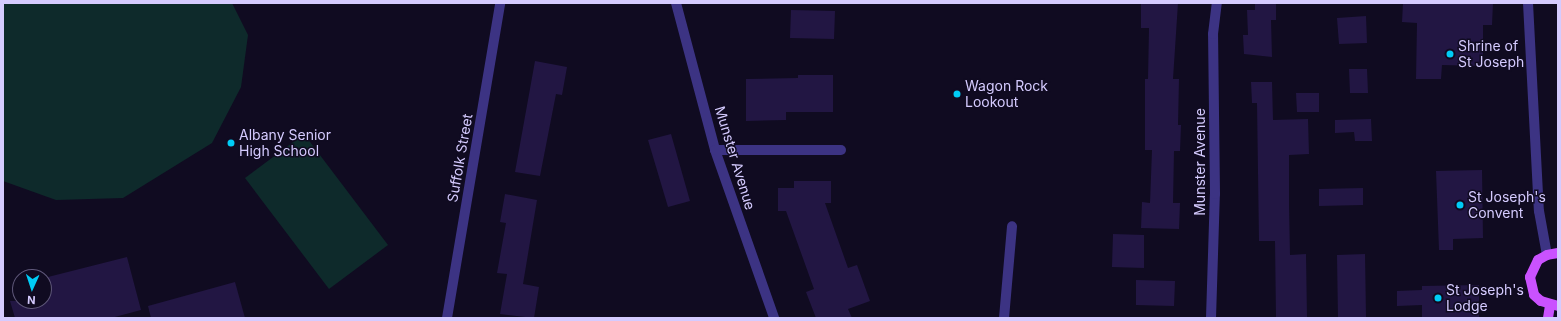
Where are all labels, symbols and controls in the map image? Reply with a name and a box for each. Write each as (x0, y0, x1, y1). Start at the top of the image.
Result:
place label: Shrine of St Joseph (1458, 38, 1524, 70)
marker: Shrine of St Joseph (1445, 49, 1455, 59)
place label: Wagon Rock Lookout (965, 78, 1048, 110)
marker: Wagon Rock Lookout (952, 89, 962, 99)
street label: Munster Avenue (711, 104, 759, 212)
street label: Munster Avenue (1192, 108, 1208, 216)
street label: Suffolk Street (444, 112, 476, 204)
place label: Albany Senior High School (239, 127, 331, 160)
marker: Albany Senior High School (226, 138, 236, 148)
place label: St Joseph's Convent (1468, 189, 1546, 222)
marker: St Joseph's Convent (1455, 200, 1465, 210)
north arrow (12, 269, 52, 309)
place label: St Joseph's Lodge (1446, 282, 1524, 314)
text: N (27, 293, 36, 307)
marker: St Joseph's Lodge (1433, 293, 1443, 303)

